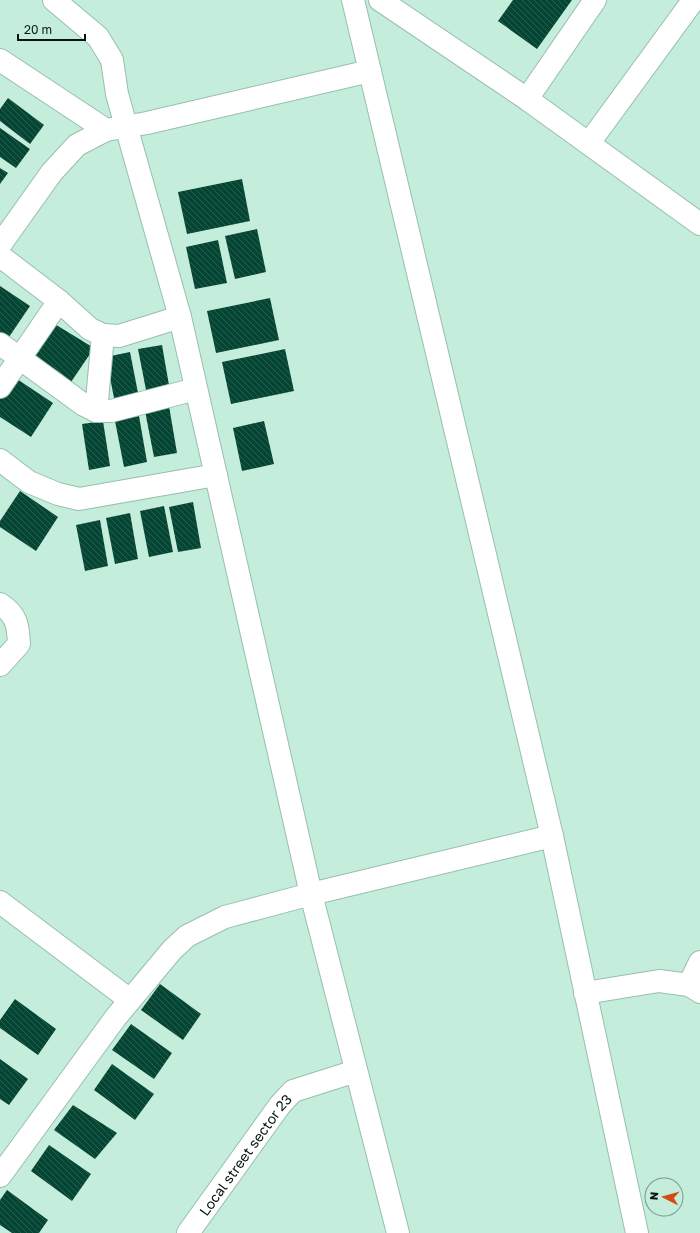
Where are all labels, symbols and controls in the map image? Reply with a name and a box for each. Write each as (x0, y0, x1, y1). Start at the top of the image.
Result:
scale bar (18, 16, 85, 42)
text: 20 m (24, 22, 52, 37)
street label: Local street sector 23 (195, 1090, 295, 1218)
north arrow (644, 1177, 684, 1217)
text: N (647, 1191, 660, 1201)

